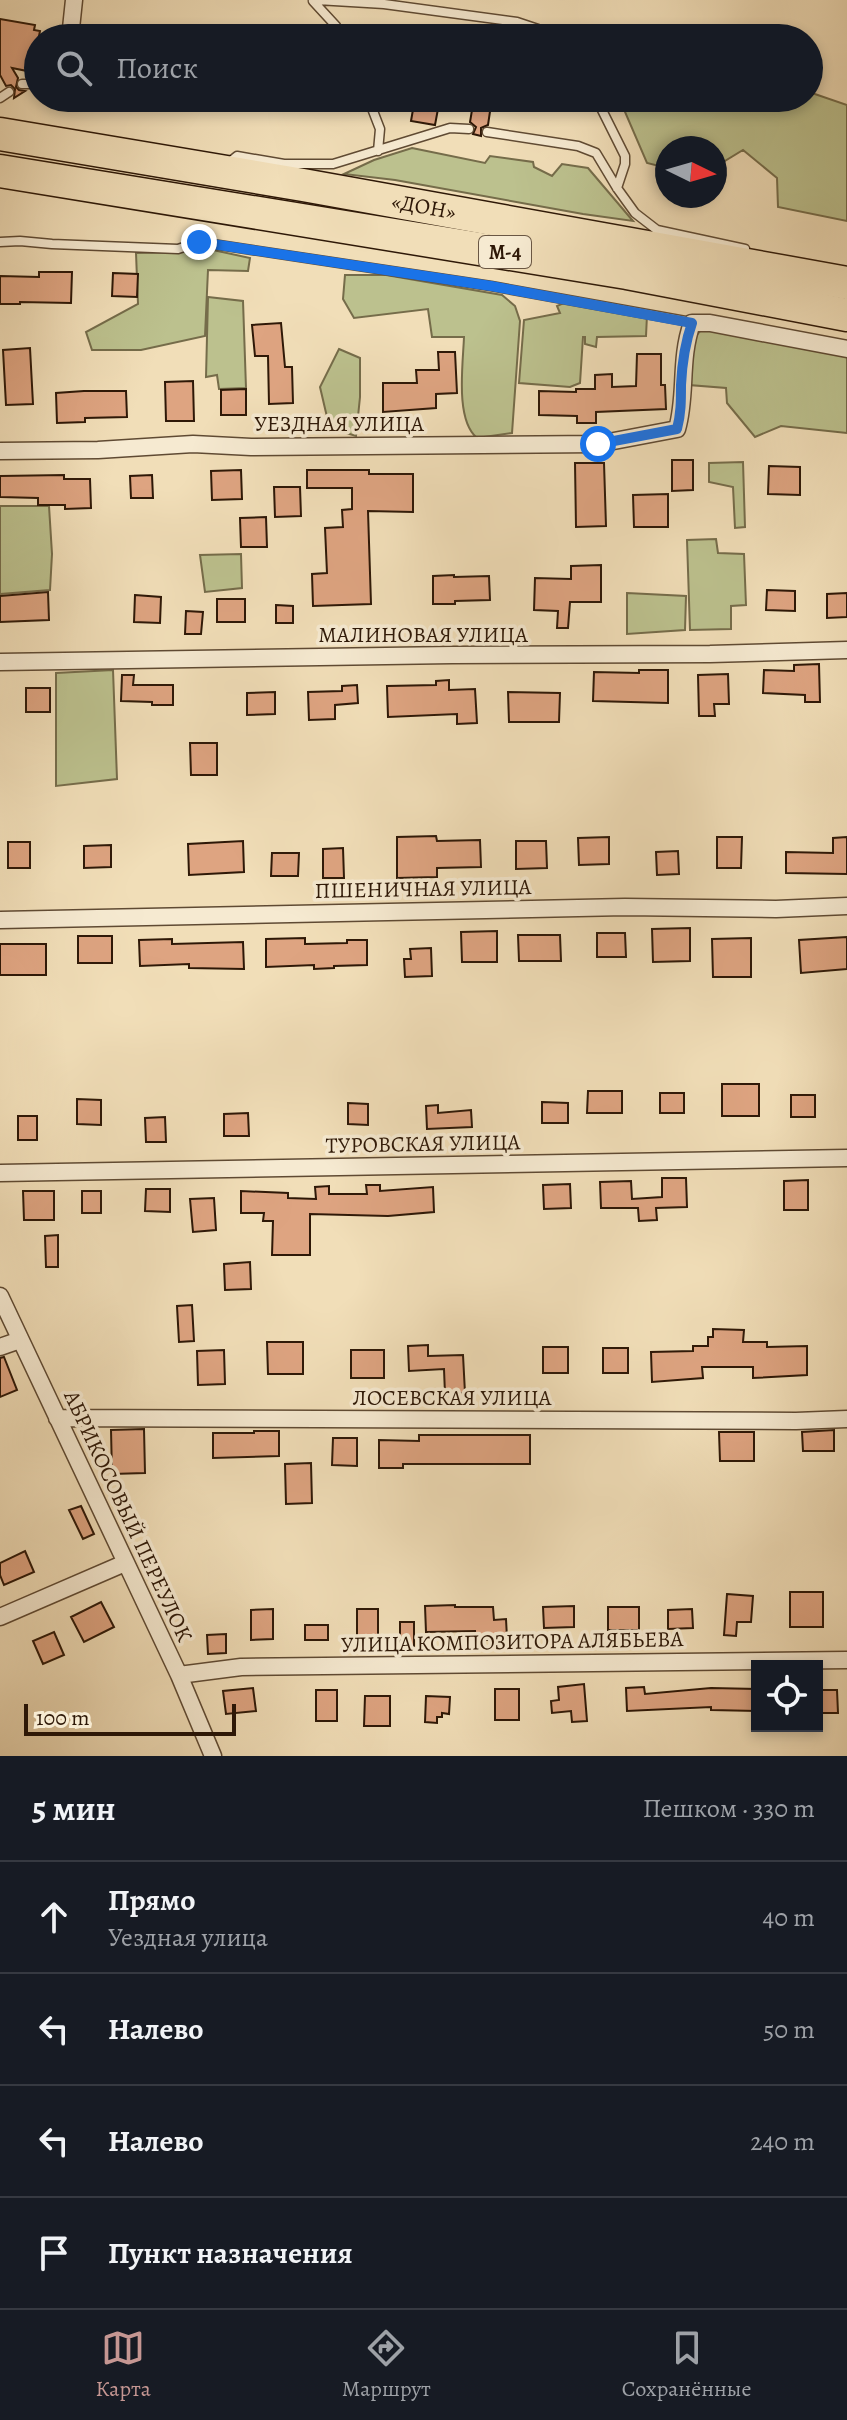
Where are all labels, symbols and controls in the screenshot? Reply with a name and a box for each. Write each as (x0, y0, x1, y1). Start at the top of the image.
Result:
search box (24, 24, 823, 112)
icon: search (52, 46, 96, 90)
text: Поиск (116, 48, 198, 88)
north arrow (655, 136, 727, 208)
street label: «ДОН» (389, 186, 458, 227)
route end (181, 224, 217, 260)
road number: М-4 (479, 236, 531, 268)
street label: УЕЗДНАЯ УЛИЦА (254, 409, 425, 439)
route start (580, 426, 616, 462)
street label: МАЛИНОВАЯ УЛИЦА (318, 620, 529, 650)
street label: ПШЕНИЧНАЯ УЛИЦА (314, 872, 533, 906)
street label: ТУРОВСКАЯ УЛИЦА (325, 1127, 522, 1161)
street label: ЛОСЕВСКАЯ УЛИЦА (353, 1383, 553, 1413)
street label: АБРИКОСОВЫЙ ПЕРЕУЛОК (56, 1385, 199, 1647)
street label: УЛИЦА КОМПОЗИТОРА АЛЯБЬЕВА (341, 1624, 685, 1660)
map controls (751, 1660, 823, 1732)
button: locate (751, 1660, 823, 1732)
scale bar (24, 1700, 236, 1736)
text: 100 m (36, 1703, 90, 1733)
text: 5 мин (32, 1785, 116, 1832)
text: Пешком · 330 m (643, 1791, 815, 1826)
text: Прямо (108, 1880, 195, 1920)
icon: ahead (32, 1895, 76, 1939)
text: 40 m (763, 1900, 815, 1935)
text: Уездная улица (108, 1920, 268, 1955)
icon: left (32, 2007, 76, 2051)
text: Налево (108, 2009, 203, 2049)
text: 50 m (763, 2012, 815, 2047)
icon: left (32, 2119, 76, 2163)
text: Налево (108, 2121, 203, 2161)
text: 240 m (750, 2124, 815, 2159)
icon: arrive (32, 2231, 76, 2275)
text: Пункт назначения (108, 2233, 353, 2273)
tab: Карта (95, 2326, 151, 2404)
tab: Маршрут (342, 2326, 431, 2404)
tab: Сохранённые (622, 2326, 752, 2404)

